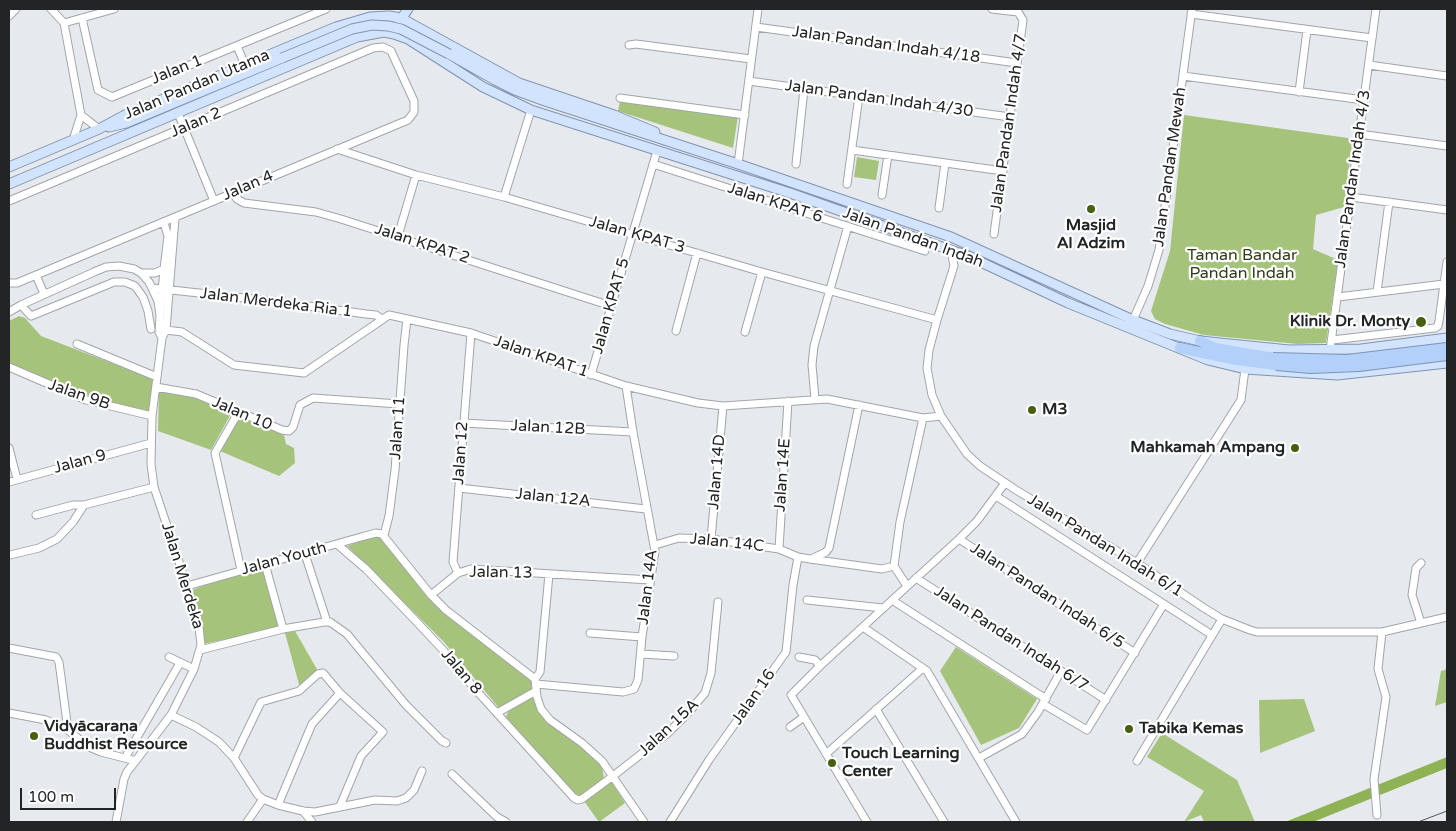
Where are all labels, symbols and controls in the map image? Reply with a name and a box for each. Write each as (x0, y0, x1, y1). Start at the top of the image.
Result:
street label: Jalan Pandan Indah 4/18 (791, 22, 981, 68)
street label: Jalan Pandan Indah 4/7 (987, 33, 1031, 213)
street label: Jalan Pandan Utama (121, 46, 273, 124)
street label: Jalan 1 (149, 51, 205, 89)
street label: Jalan Pandan Indah 4/30 (784, 76, 974, 122)
street label: Jalan Pandan Mewah (1149, 86, 1191, 248)
street label: Jalan Pandan Indah 4/3 (1331, 89, 1375, 269)
street label: Jalan 2 (168, 104, 224, 142)
street label: Jalan 4 (220, 167, 276, 205)
street label: Jalan KPAT 6 (725, 179, 825, 227)
marker: Masjid Al Adzim (1085, 203, 1097, 215)
street label: Jalan Pandan Indah (840, 204, 986, 272)
street label: Jalan KPAT 3 (587, 212, 687, 258)
place label: Masjid Al Adzim (1057, 216, 1125, 254)
street label: Jalan KPAT 2 (372, 220, 472, 268)
park label: Taman Bandar Pandan Indah (1187, 246, 1297, 284)
street label: Jalan KPAT 5 (588, 256, 634, 356)
street label: Jalan Merdeka Ria 1 (199, 284, 353, 322)
place label: Klinik Dr. Monty (1290, 312, 1410, 332)
marker: Klinik Dr. Monty (1414, 315, 1428, 329)
street label: Jalan KPAT 1 (491, 332, 591, 382)
street label: Jalan 9B (45, 375, 113, 415)
street label: Jalan 10 (209, 393, 275, 435)
street label: Jalan 11 (386, 396, 410, 460)
place label: M3 (1042, 400, 1068, 420)
marker: M3 (1026, 404, 1038, 416)
street label: Jalan 12B (510, 416, 586, 440)
street label: Jalan 12 (449, 421, 473, 485)
street label: Jalan 14D (704, 434, 730, 510)
street label: Jalan 14E (771, 438, 795, 512)
place label: Mahkamah Ampang (1130, 438, 1285, 458)
marker: Mahkamah Ampang (1289, 442, 1301, 454)
street label: Jalan 9 (52, 446, 108, 478)
street label: Jalan 12A (515, 485, 591, 511)
street label: Jalan Pandan Indah 6/1 (1024, 490, 1186, 602)
street label: Jalan Merdeka (157, 520, 207, 632)
street label: Jalan 14C (689, 530, 765, 556)
street label: Jalan Youth (239, 538, 329, 580)
street label: Jalan Pandan Indah 6/5 (966, 539, 1128, 653)
street label: Jalan 14A (634, 548, 662, 626)
street label: Jalan 13 (469, 563, 533, 583)
street label: Jalan Pandan Indah 6/7 (930, 582, 1092, 696)
street label: Jalan 8 (436, 645, 486, 699)
street label: Jalan 16 (728, 666, 780, 728)
street label: Jalan 15A (635, 695, 703, 761)
place label: Vidyācaraṇa Buddhist Resource (44, 717, 188, 755)
place label: Tabika Kemas (1139, 719, 1243, 739)
marker: Tabika Kemas (1123, 723, 1135, 735)
marker: Vidyācaraṇa Buddhist Resource (28, 730, 40, 742)
place label: Touch Learning Center (842, 744, 960, 782)
marker: Touch Learning Center (826, 757, 838, 769)
scale bar (22, 778, 119, 810)
text: 100 m (28, 788, 74, 806)

